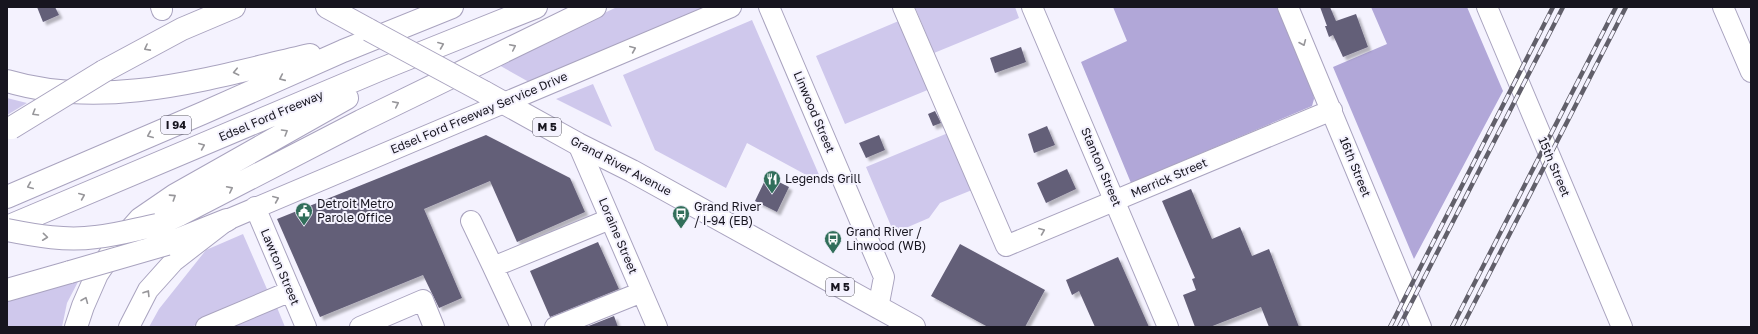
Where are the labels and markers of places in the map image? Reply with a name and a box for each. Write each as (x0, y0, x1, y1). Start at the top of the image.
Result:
restaurant icon: Legends Grill (762, 169, 782, 194)
place label: Legends Grill (785, 171, 861, 186)
place label: Detroit Metro Parole Office (317, 196, 394, 225)
place label: Grand River / I-94 (EB) (694, 199, 761, 228)
public building icon: Detroit Metro Parole Office (294, 201, 314, 226)
bus stop icon: Grand River / I-94 (EB) (671, 204, 691, 229)
place label: Grand River / Linwood (WB) (846, 224, 926, 253)
bus stop icon: Grand River / Linwood (WB) (823, 229, 843, 254)

